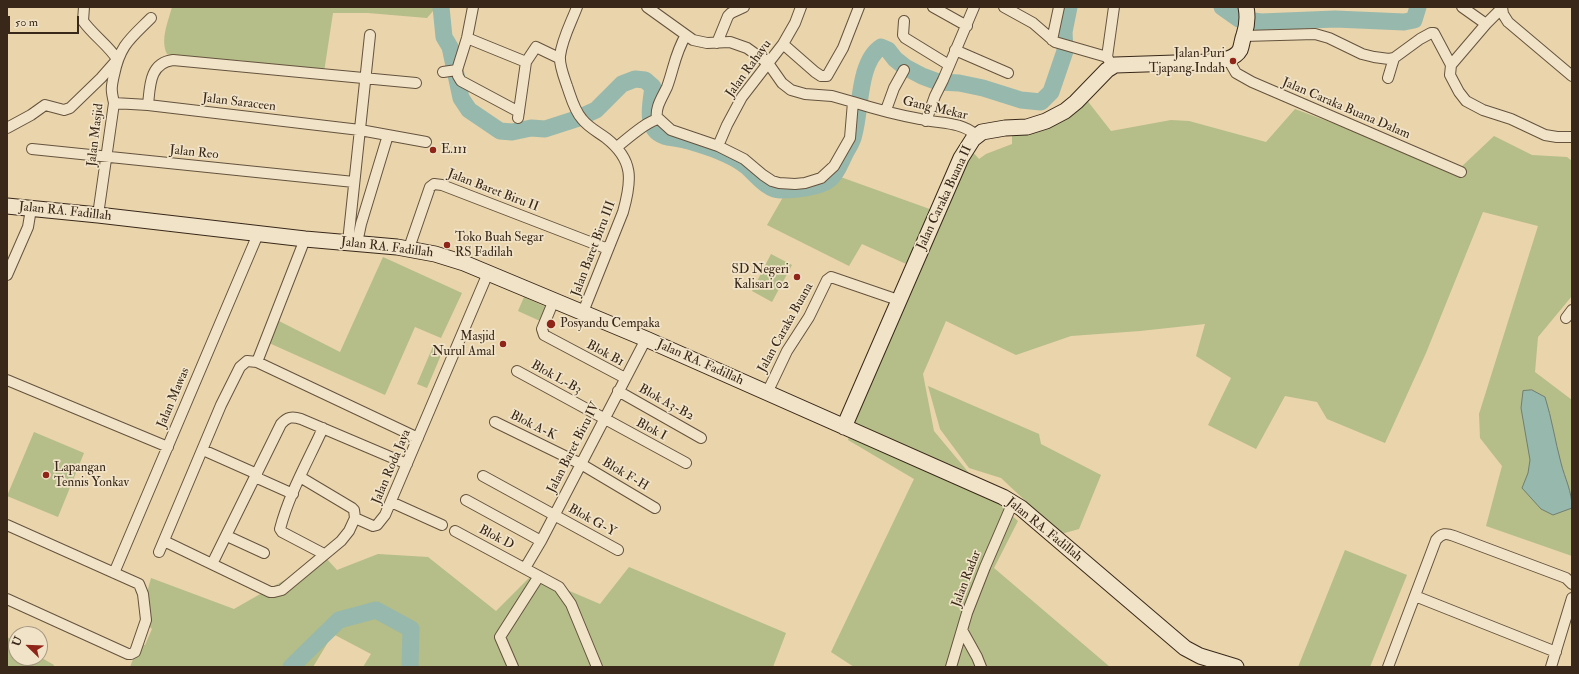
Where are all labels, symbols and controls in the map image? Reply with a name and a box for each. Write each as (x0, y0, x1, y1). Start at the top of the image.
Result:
scale bar (10, 8, 81, 34)
text: 50 m (15, 15, 38, 30)
street label: Jalan Rahayu (723, 37, 775, 101)
place label: Jalan Puri Tjapang Indah (1149, 46, 1225, 77)
marker: Jalan Puri Tjapang Indah (1228, 56, 1238, 66)
street label: Jalan Caraka Buana Dalam (1280, 75, 1412, 143)
street label: Jalan Saraceen (201, 91, 277, 115)
street label: Gang Mekar (901, 94, 969, 124)
street label: Jalan Masjid (84, 103, 108, 167)
place label: E.111 (441, 142, 467, 158)
street label: Jalan Reo (169, 143, 219, 163)
street label: Jalan Caraka Buana II (914, 143, 976, 253)
marker: E.111 (428, 145, 438, 155)
street label: Jalan Baret Biru II (445, 166, 541, 216)
street label: Jalan RA. Fadillah (18, 199, 112, 225)
street label: Jalan Baret Biru III (569, 199, 619, 299)
place label: Toko Buah Segar RS Fadilah (455, 230, 544, 261)
street label: Jalan RA. Fadillah (340, 235, 434, 261)
marker: Toko Buah Segar RS Fadilah (442, 240, 452, 250)
place label: SD Negeri Kalisari 02 (732, 262, 789, 293)
marker: SD Negeri Kalisari 02 (792, 272, 802, 282)
street label: Jalan Caraka Buana (755, 280, 817, 376)
place label: Posyandu Cempaka (560, 316, 660, 332)
marker: Posyandu Cempaka (545, 318, 557, 330)
place label: Masjid Nurul Amal (432, 329, 495, 360)
street label: Jalan RA. Fadillah (654, 337, 746, 389)
street label: Blok B1 (584, 338, 626, 370)
marker: Masjid Nurul Amal (498, 339, 508, 349)
street label: Blok L-B3 (528, 358, 584, 398)
street label: Jalan Mawas (154, 366, 194, 430)
street label: Blok A3-B2 (636, 381, 696, 425)
street label: Jalan Baret Biru IV (544, 400, 604, 496)
street label: Blok A-K (507, 408, 559, 444)
street label: Blok I (633, 416, 669, 444)
street label: Jalan Roda Jaya (369, 427, 415, 507)
street label: Blok F-H (599, 455, 651, 495)
place label: Lapangan Tennis Yonkav (54, 460, 129, 491)
marker: Lapangan Tennis Yonkav (41, 470, 51, 480)
street label: Jalan RA. Fadillah (1003, 495, 1085, 565)
street label: Blok G-Y (565, 502, 619, 540)
street label: Blok D (476, 522, 516, 554)
street label: Jalan Radar (949, 548, 985, 610)
north arrow (8, 626, 48, 666)
text: U (10, 635, 25, 648)

